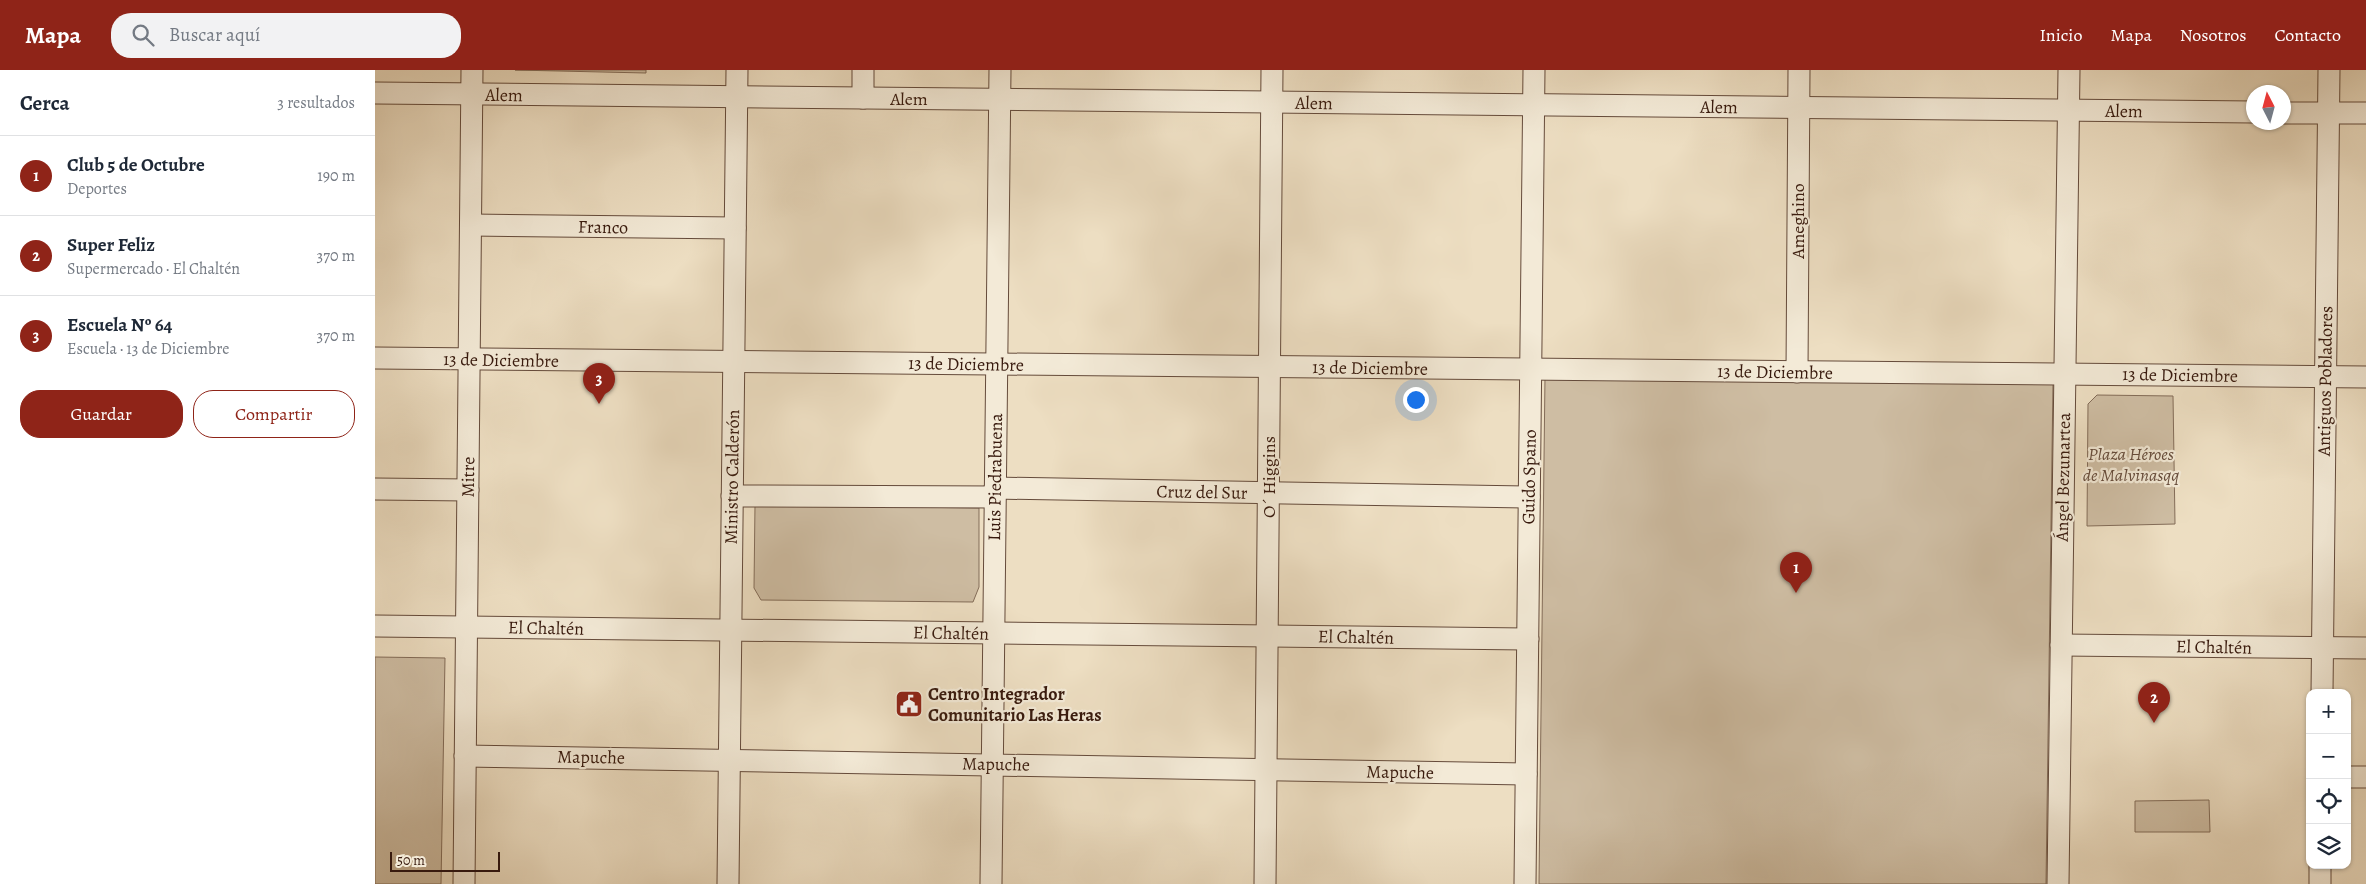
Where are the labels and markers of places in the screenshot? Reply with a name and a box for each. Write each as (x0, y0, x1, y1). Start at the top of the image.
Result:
pin: 3 (583, 363, 615, 404)
pin: 1 (1780, 552, 1812, 593)
place label: Centro Integrador Comunitario Las Heras (928, 682, 1102, 727)
pin: 2 (2138, 682, 2170, 723)
public building icon: Centro Integrador Comunitario Las Heras (894, 689, 924, 719)

